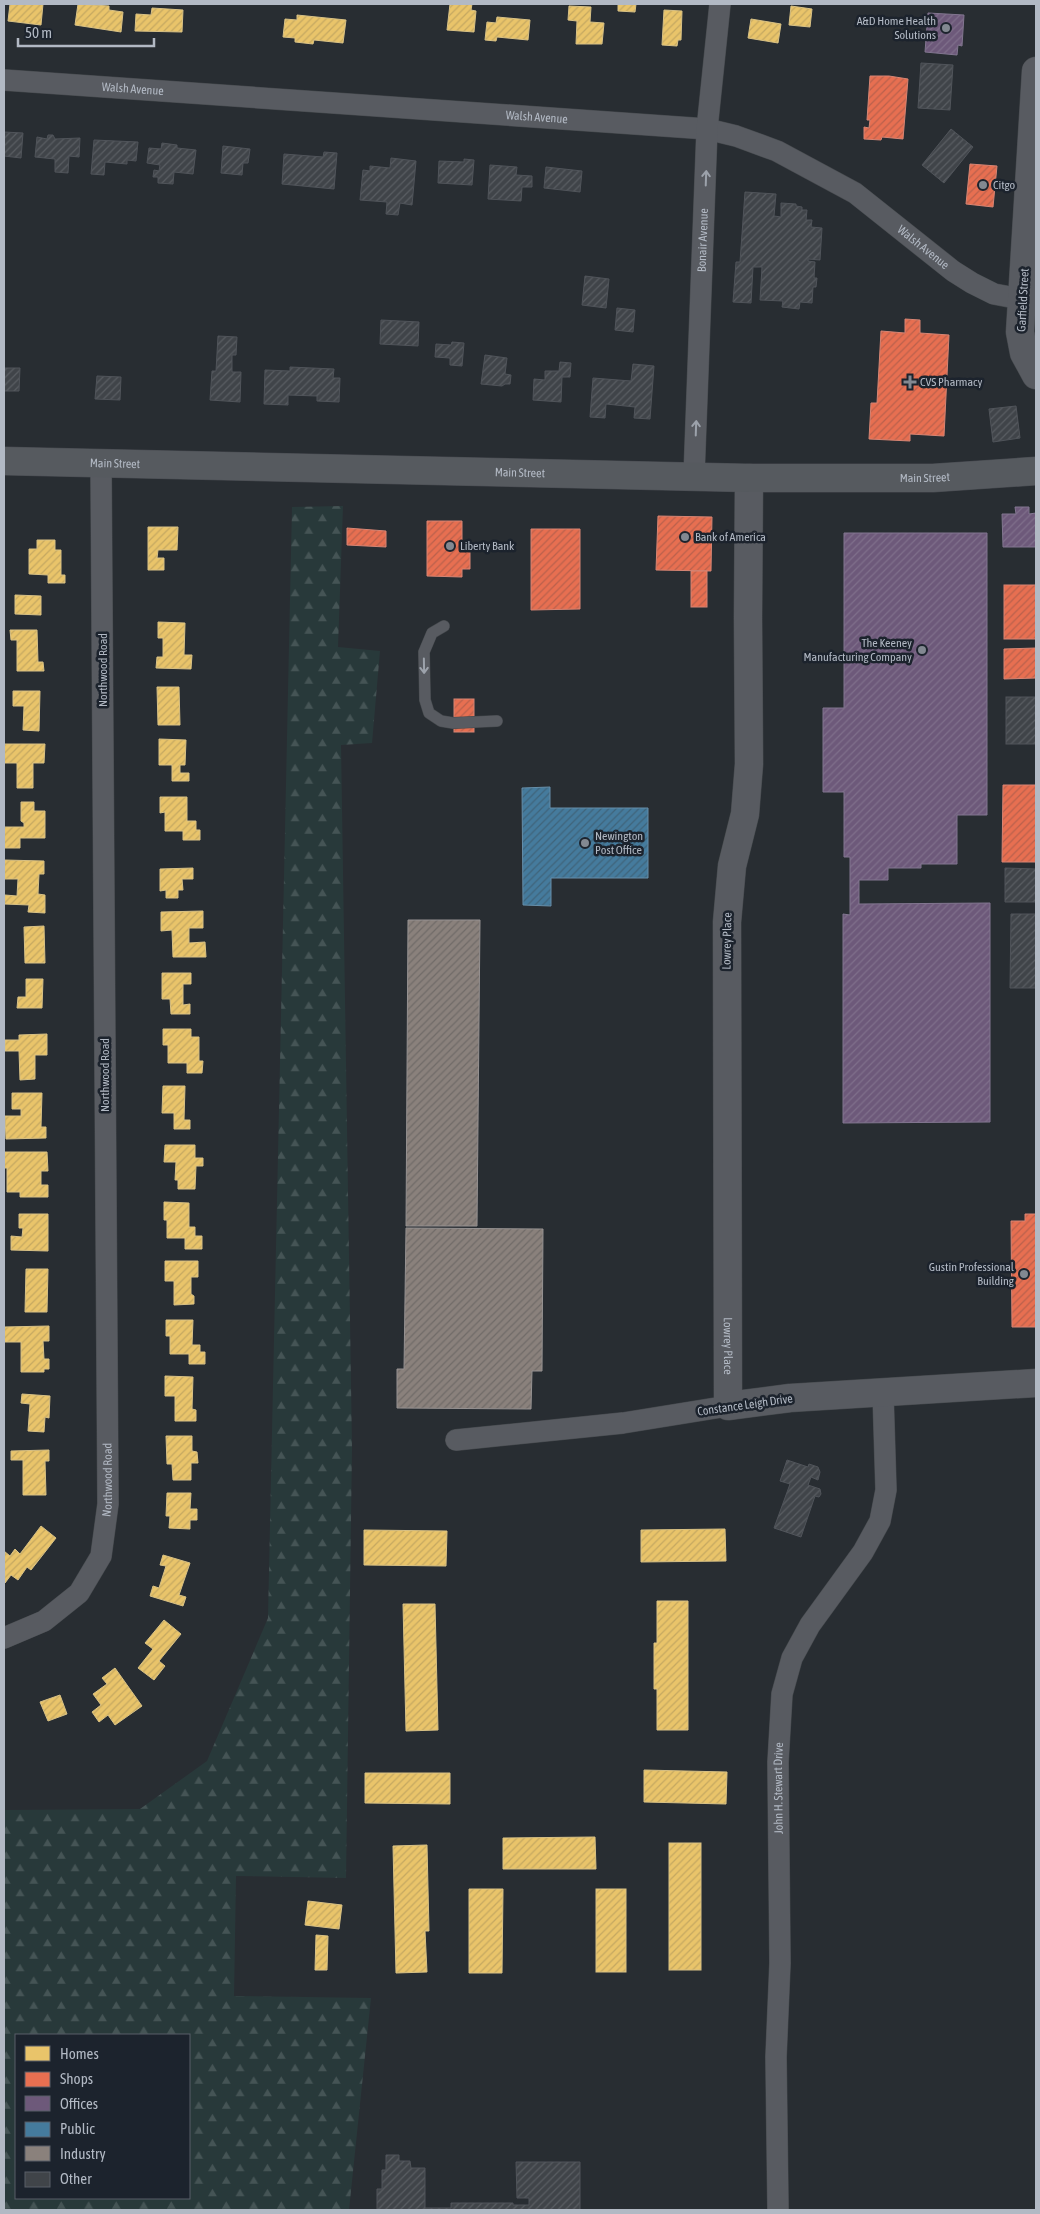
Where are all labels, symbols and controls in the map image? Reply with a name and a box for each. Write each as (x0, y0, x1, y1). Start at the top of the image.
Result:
place label: A&D Home Health Solutions (857, 14, 936, 42)
scale bar (18, 15, 154, 47)
marker: A&D Home Health Solutions (940, 22, 952, 34)
text: 50 m (25, 24, 52, 41)
street label: Walsh Avenue (101, 80, 164, 98)
street label: Walsh Avenue (505, 108, 568, 126)
one-way arrow (701, 170, 710, 186)
place label: Citgo (993, 178, 1016, 192)
marker: Citgo (977, 179, 989, 191)
street label: Bonair Avenue (695, 208, 711, 272)
street label: Walsh Avenue (895, 222, 952, 272)
street label: Garfield Street (1014, 267, 1032, 332)
place label: CVS Pharmacy (920, 375, 982, 389)
marker: CVS Pharmacy (904, 376, 916, 388)
one-way arrow (692, 420, 701, 436)
street label: Main Street (90, 456, 141, 471)
street label: Main Street (495, 465, 546, 480)
street label: Main Street (900, 470, 951, 485)
place label: Bank of America (695, 530, 766, 544)
marker: Bank of America (679, 531, 691, 543)
place label: Liberty Bank (460, 539, 515, 553)
marker: Liberty Bank (444, 540, 456, 552)
street label: Northwood Road (96, 633, 110, 707)
place label: The Keeney Manufacturing Company (804, 636, 912, 664)
marker: The Keeney Manufacturing Company (916, 644, 928, 656)
one-way arrow (419, 658, 429, 674)
place label: Newington Post Office (595, 829, 643, 857)
marker: Newington Post Office (579, 837, 591, 849)
street label: Lowrey Place (720, 912, 734, 970)
street label: Northwood Road (98, 1038, 112, 1112)
place label: Gustin Professional Building (929, 1260, 1015, 1288)
marker: Gustin Professional Building (1018, 1268, 1030, 1280)
street label: Lowrey Place (721, 1317, 735, 1375)
street label: Constance Leigh Drive (696, 1391, 794, 1419)
street label: Northwood Road (99, 1443, 115, 1518)
street label: John H. Stewart Drive (771, 1742, 786, 1834)
legend (15, 2034, 190, 2199)
text: Homes (60, 2045, 99, 2062)
text: Shops (60, 2070, 93, 2087)
text: Offices (60, 2095, 98, 2112)
text: Public (60, 2120, 95, 2137)
text: Industry (60, 2145, 106, 2162)
text: Other (60, 2170, 92, 2187)

